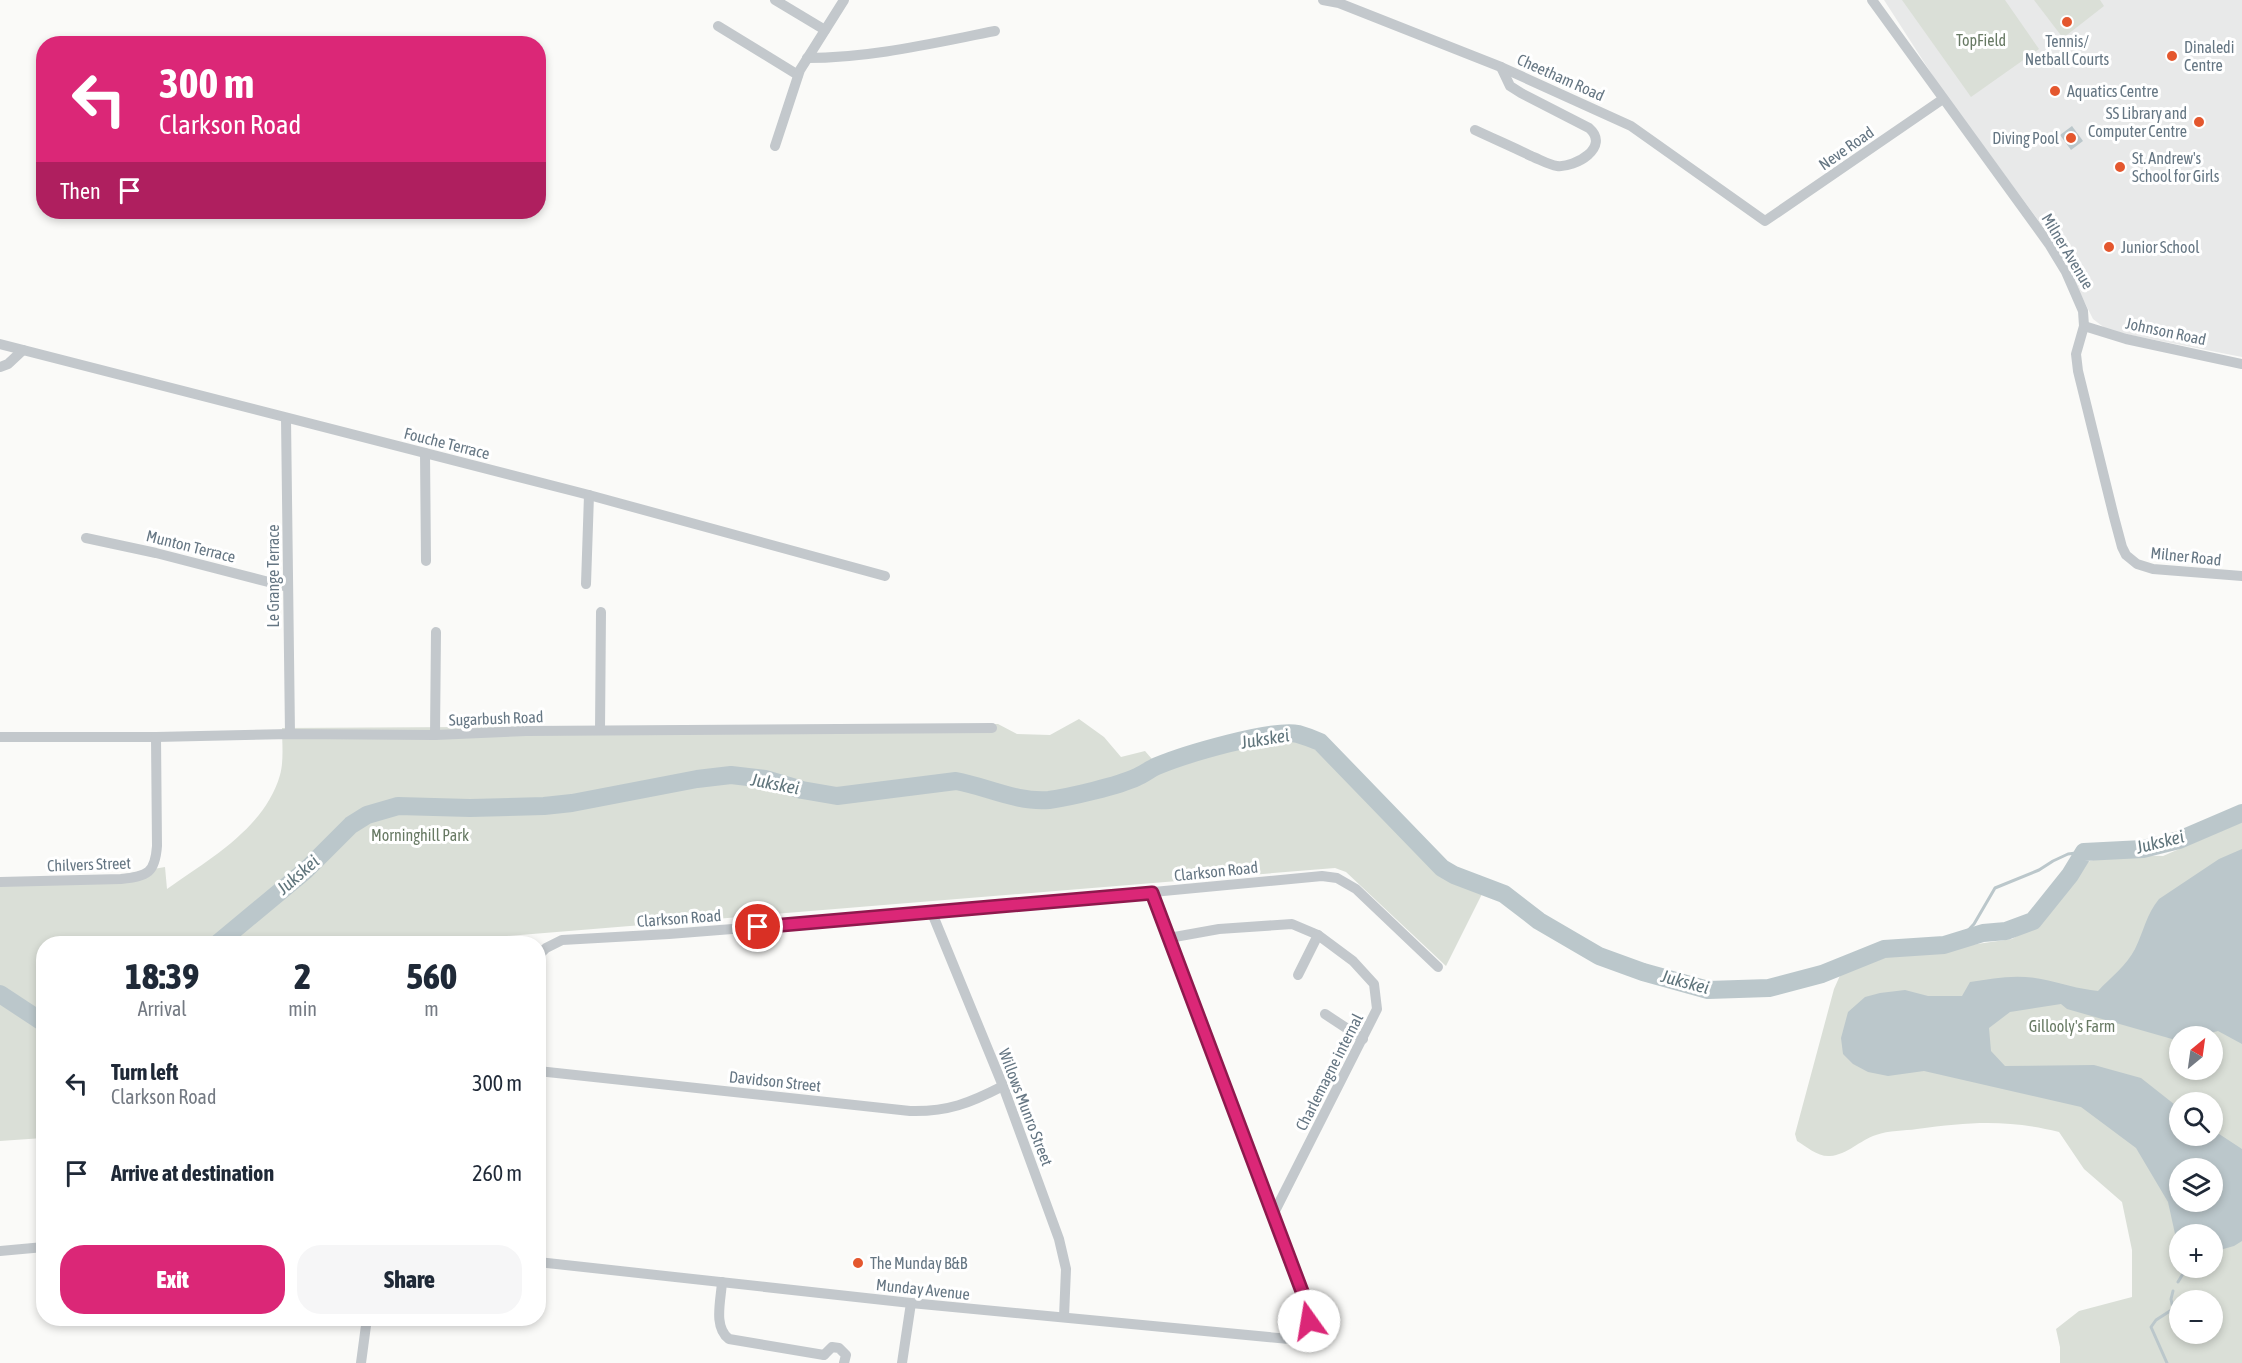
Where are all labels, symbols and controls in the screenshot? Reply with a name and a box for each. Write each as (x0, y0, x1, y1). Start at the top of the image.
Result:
marker: Tennis/ Netball Courts (2060, 15, 2074, 29)
park label: TopField (1956, 31, 2006, 50)
place label: Tennis/ Netball Courts (2025, 32, 2109, 68)
place label: Dinaledi Centre (2184, 38, 2234, 74)
marker: Dinaledi Centre (2165, 49, 2179, 63)
street label: Cheetham Road (1515, 50, 1607, 104)
text: 300 m (159, 59, 254, 107)
icon: left (60, 60, 138, 138)
place label: Aquatics Centre (2067, 82, 2158, 101)
marker: Aquatics Centre (2048, 84, 2062, 98)
place label: SS Library and Computer Centre (2088, 104, 2187, 141)
text: Clarkson Road (159, 109, 301, 140)
marker: SS Library and Computer Centre (2192, 115, 2206, 129)
street label: Neve Road (1815, 123, 1877, 173)
place label: Diving Pool (1992, 129, 2060, 148)
marker: Diving Pool (2064, 131, 2078, 145)
place label: St. Andrew's School for Girls (2132, 149, 2220, 185)
marker: St. Andrew's School for Girls (2113, 160, 2127, 174)
icon: arrive (113, 174, 146, 207)
text: Then (60, 178, 101, 204)
street label: Milner Avenue (2038, 210, 2098, 292)
place label: Junior School (2121, 238, 2200, 256)
marker: Junior School (2102, 240, 2116, 254)
street label: Johnson Road (2124, 314, 2208, 348)
street label: Fouche Terrace (402, 424, 492, 462)
street label: Le Grange Terrace (264, 525, 283, 627)
street label: Munton Terrace (145, 526, 237, 566)
street label: Milner Road (2150, 543, 2222, 569)
street label: Sugarbush Road (448, 707, 544, 730)
water label: Jukskei (1238, 724, 1291, 753)
water label: Jukskei (748, 768, 801, 798)
water label: Jukskei (2133, 825, 2186, 858)
park label: Morninghill Park (371, 826, 469, 845)
water label: Jukskei (272, 851, 323, 899)
street label: Chilvers Street (47, 854, 132, 874)
street label: Clarkson Road (1173, 858, 1259, 884)
pin (732, 901, 783, 952)
street label: Clarkson Road (636, 906, 722, 930)
icon: arrive (741, 910, 774, 943)
text: 18:39 (125, 955, 199, 997)
text: 2 (294, 955, 311, 997)
text: 560 (406, 955, 457, 997)
water label: Jukskei (1658, 965, 1711, 998)
text: Arrival (138, 997, 187, 1020)
text: min (288, 997, 317, 1020)
text: m (424, 997, 439, 1020)
street label: Charlemagne internal (1292, 1010, 1367, 1134)
park label: Gillooly's Farm (2029, 1017, 2115, 1036)
north arrow (2169, 1026, 2223, 1080)
map controls (2169, 1026, 2223, 1344)
street label: Willows Munro Street (995, 1046, 1057, 1169)
text: Turn left (111, 1059, 178, 1085)
icon: left (60, 1067, 93, 1100)
street label: Davidson Street (728, 1067, 822, 1095)
text: 300 m (472, 1070, 522, 1096)
text: Clarkson Road (111, 1085, 216, 1108)
button: search (2169, 1092, 2223, 1146)
icon: arrive (60, 1157, 93, 1190)
button: layers (2169, 1158, 2223, 1212)
text: Arrive at destination (111, 1160, 274, 1186)
text: 260 m (472, 1160, 522, 1186)
button: + (2169, 1224, 2223, 1278)
button: Exit (60, 1245, 285, 1314)
button: Share (297, 1245, 522, 1314)
place label: The Munday B&B (870, 1254, 968, 1273)
marker: The Munday B&B (851, 1256, 865, 1270)
street label: Munday Avenue (875, 1275, 971, 1304)
position arrow (1277, 1289, 1341, 1353)
button: − (2169, 1290, 2223, 1344)

